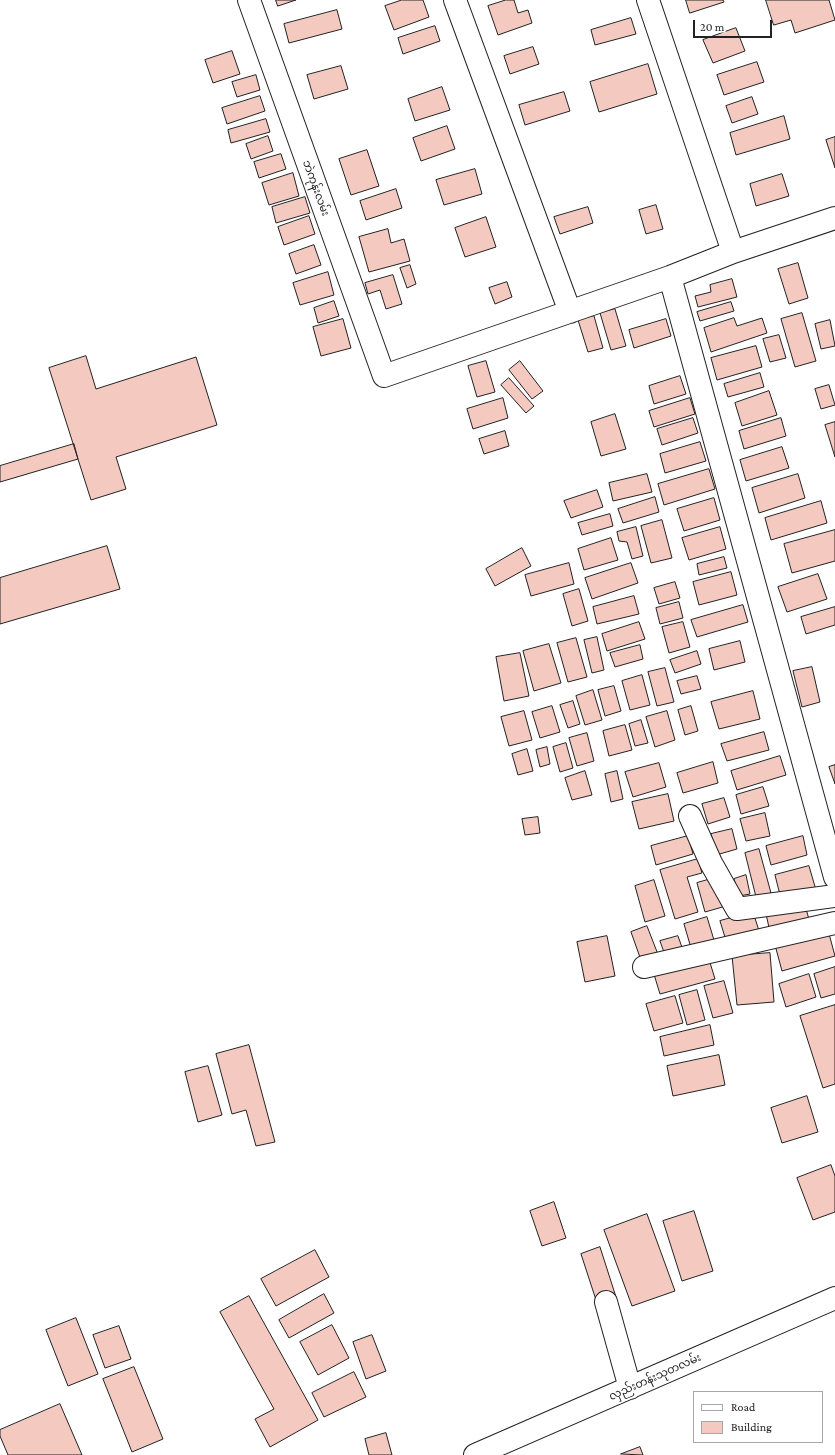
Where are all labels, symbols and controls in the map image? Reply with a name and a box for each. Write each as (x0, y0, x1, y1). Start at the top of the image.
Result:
scale bar (695, 12, 774, 38)
text: 20 m (700, 20, 724, 34)
street label: ဘဲကုန်းလမ်း (300, 158, 332, 218)
street label: လှည်းတန်းသုတလမ်း (607, 1351, 703, 1403)
legend (693, 1391, 823, 1443)
text: Road (731, 1400, 755, 1414)
text: Building (731, 1420, 772, 1434)

